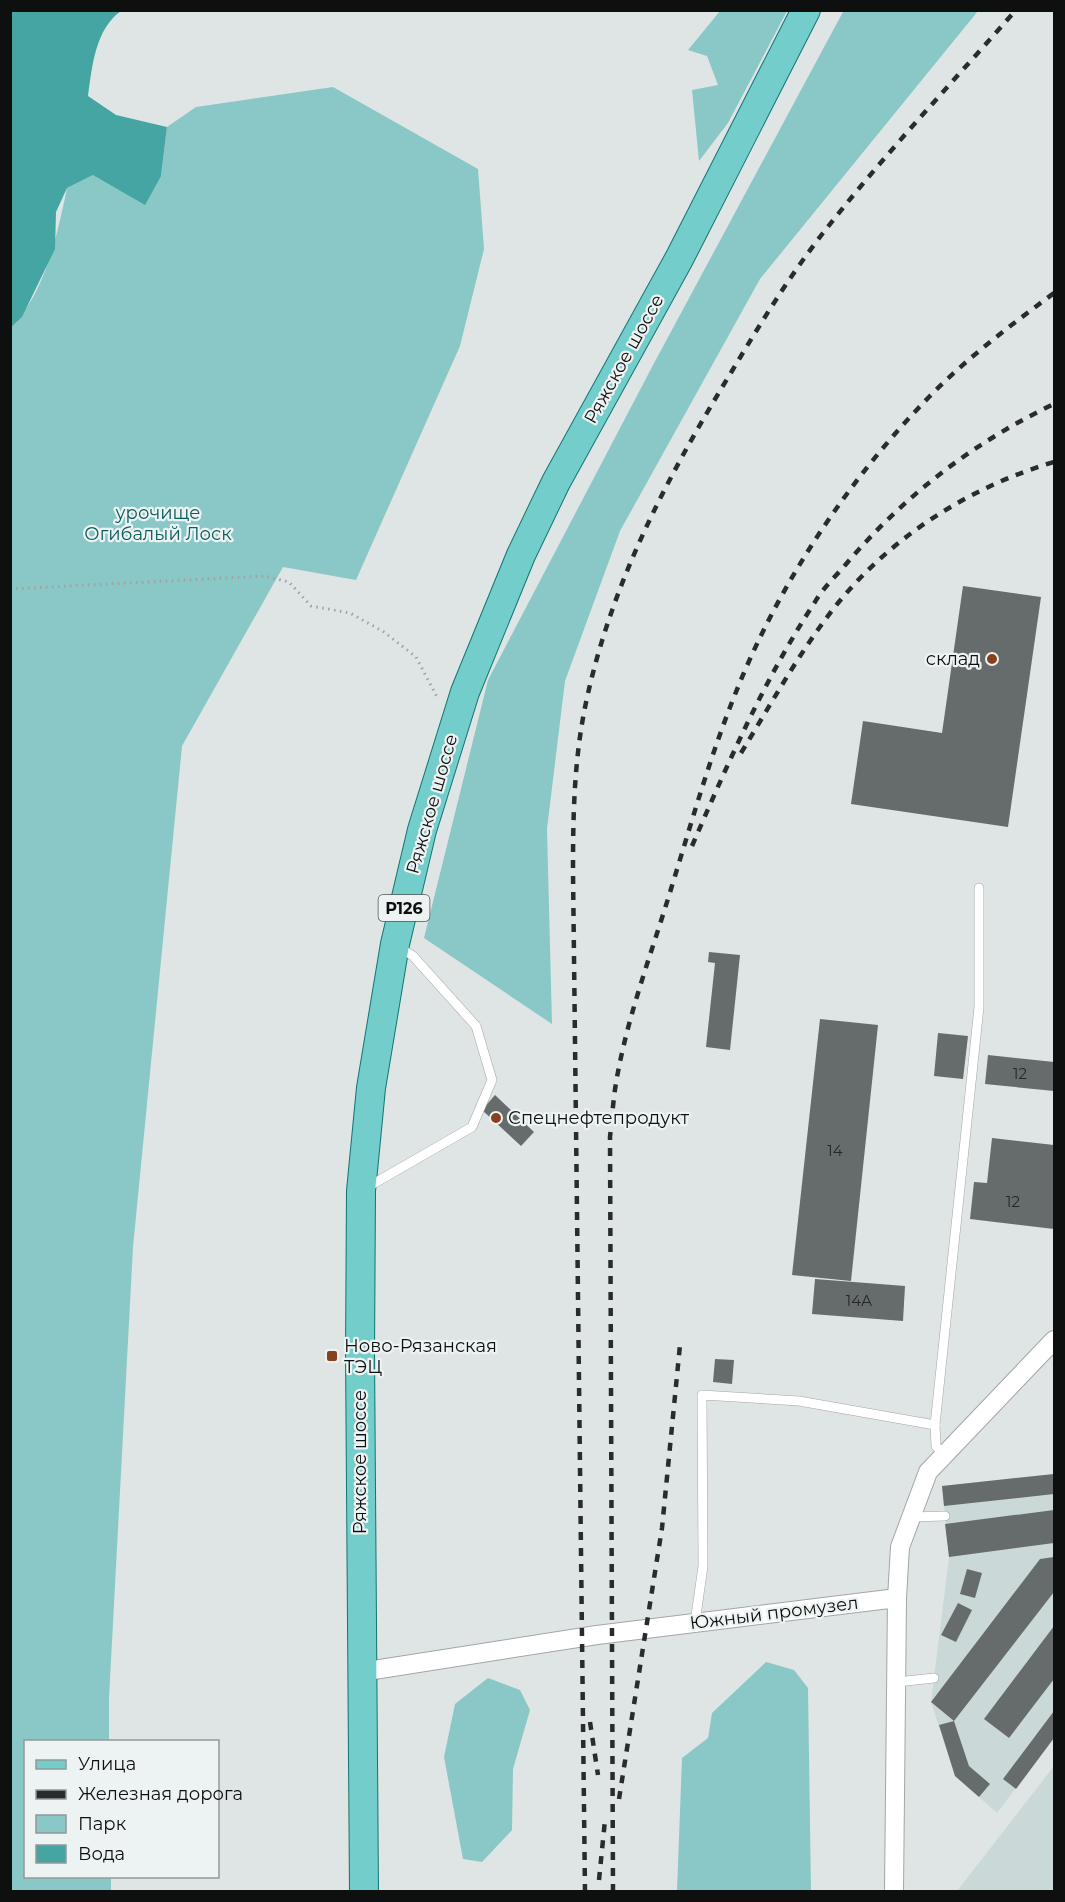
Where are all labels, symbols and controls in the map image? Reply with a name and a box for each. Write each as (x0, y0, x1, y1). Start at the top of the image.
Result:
street label: Ряжское шоссе (579, 291, 669, 427)
park label: урочище Огибалый Лоск (84, 502, 232, 545)
place label: склад (926, 648, 980, 670)
marker: склад (985, 652, 999, 666)
street label: Ряжское шоссе (402, 732, 462, 876)
road number: Р126 (378, 895, 430, 921)
house number: 12 (1013, 1064, 1027, 1083)
place label: Спецнефтепродукт (508, 1107, 690, 1129)
marker: Спецнефтепродукт (489, 1111, 503, 1125)
house number: 14 (827, 1141, 843, 1160)
house number: 12 (1006, 1192, 1020, 1211)
house number: 14А (846, 1291, 872, 1310)
place label: Ново-Рязанская ТЭЦ (344, 1335, 497, 1378)
marker: Ново-Рязанская ТЭЦ (325, 1349, 339, 1363)
street label: Ряжское шоссе (349, 1390, 371, 1534)
street label: Южный промузел (688, 1592, 860, 1634)
legend (24, 1740, 219, 1878)
text: Улица (78, 1753, 136, 1775)
text: Железная дорога (78, 1783, 243, 1805)
text: Парк (78, 1813, 127, 1835)
text: Вода (78, 1843, 125, 1865)

